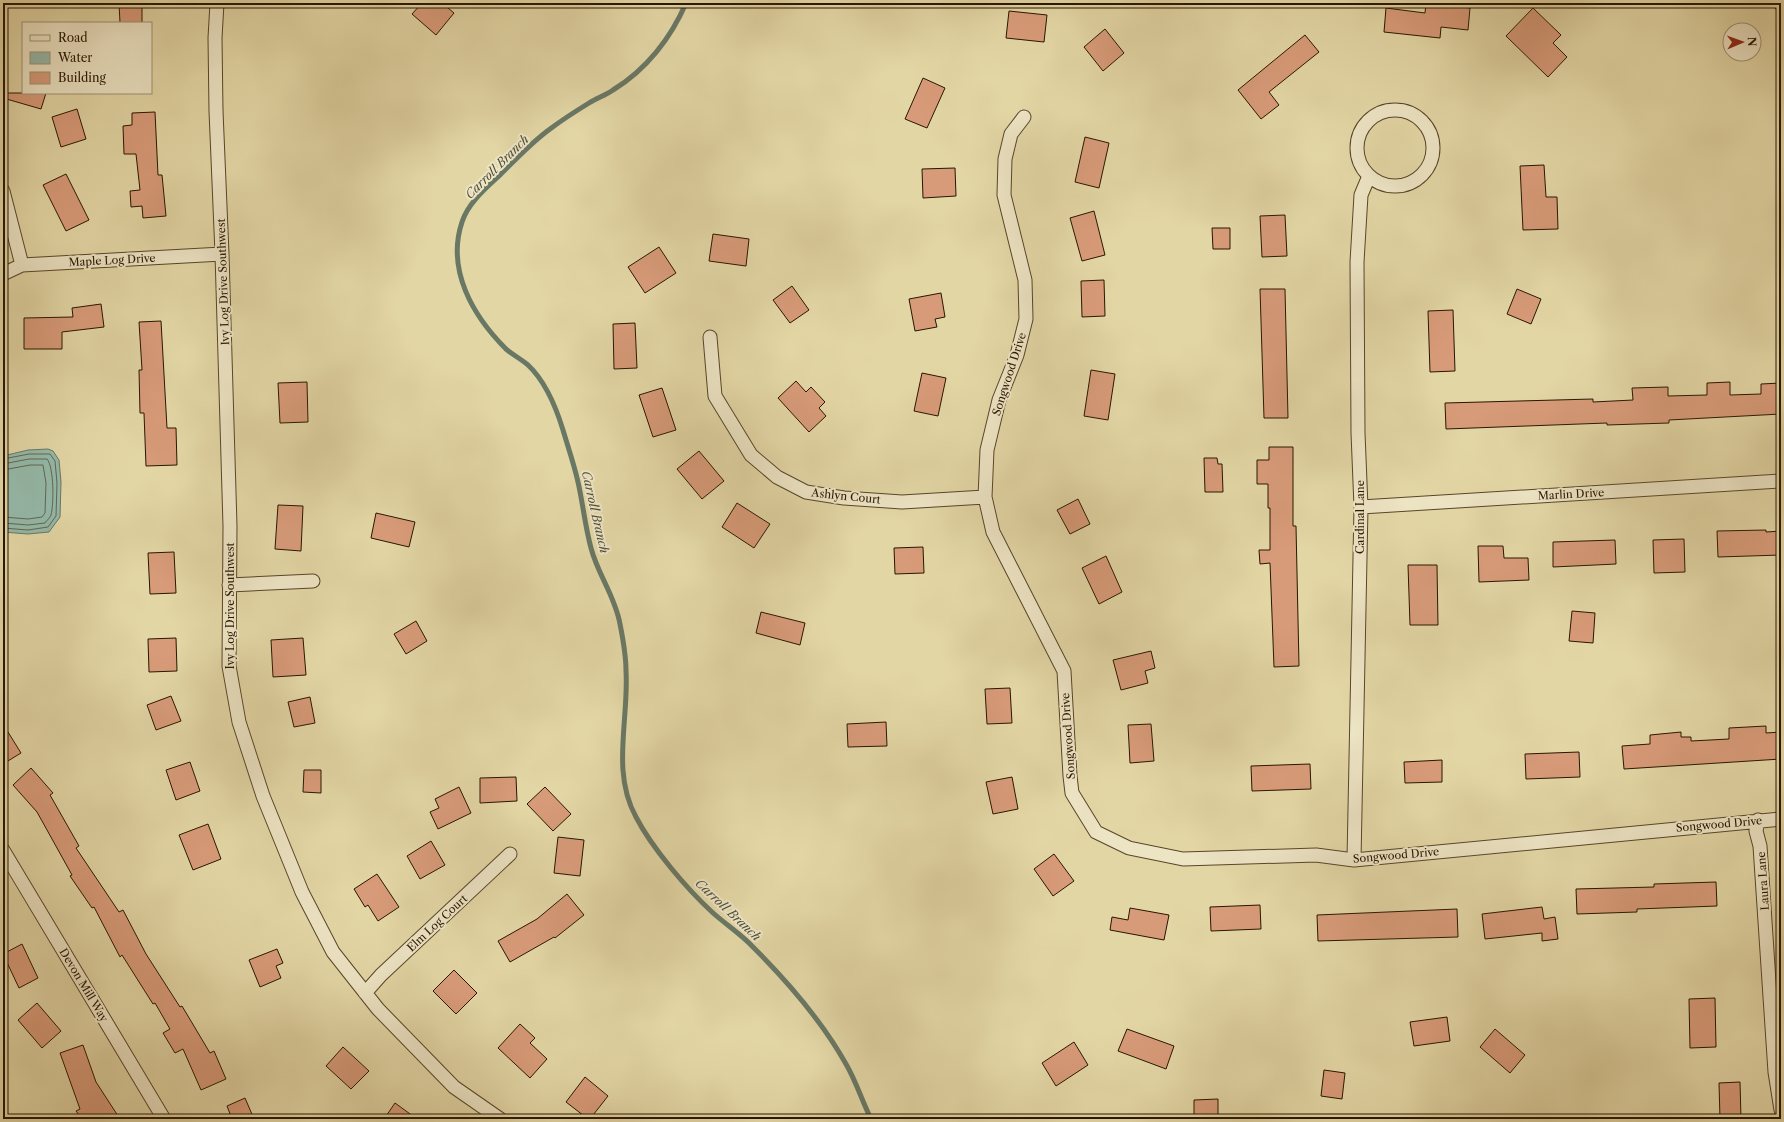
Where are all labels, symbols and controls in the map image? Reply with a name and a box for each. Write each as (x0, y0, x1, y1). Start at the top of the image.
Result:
legend (22, 22, 152, 94)
north arrow (1722, 22, 1762, 62)
text: Road (58, 30, 88, 45)
text: N (1745, 37, 1759, 47)
text: Water (57, 50, 92, 65)
text: Building (58, 70, 106, 85)
water label: Carroll Branch (462, 132, 532, 202)
street label: Ivy Log Drive Southwest (214, 218, 232, 346)
street label: Maple Log Drive (68, 251, 156, 269)
street label: Songwood Drive (989, 331, 1029, 417)
water label: Carroll Branch (579, 469, 612, 555)
street label: Cardinal Lane (1353, 480, 1367, 554)
street label: Ashlyn Court (810, 485, 881, 507)
street label: Marlin Drive (1537, 485, 1605, 503)
street label: Ivy Log Drive Southwest (223, 542, 237, 669)
street label: Songwood Drive (1058, 692, 1078, 780)
street label: Songwood Drive (1675, 813, 1763, 835)
street label: Songwood Drive (1352, 844, 1440, 866)
street label: Laura Lane (1754, 851, 1772, 911)
water label: Carroll Branch (693, 876, 764, 944)
street label: Elm Log Court (404, 891, 470, 954)
street label: Devon Mill Way (57, 946, 112, 1025)

